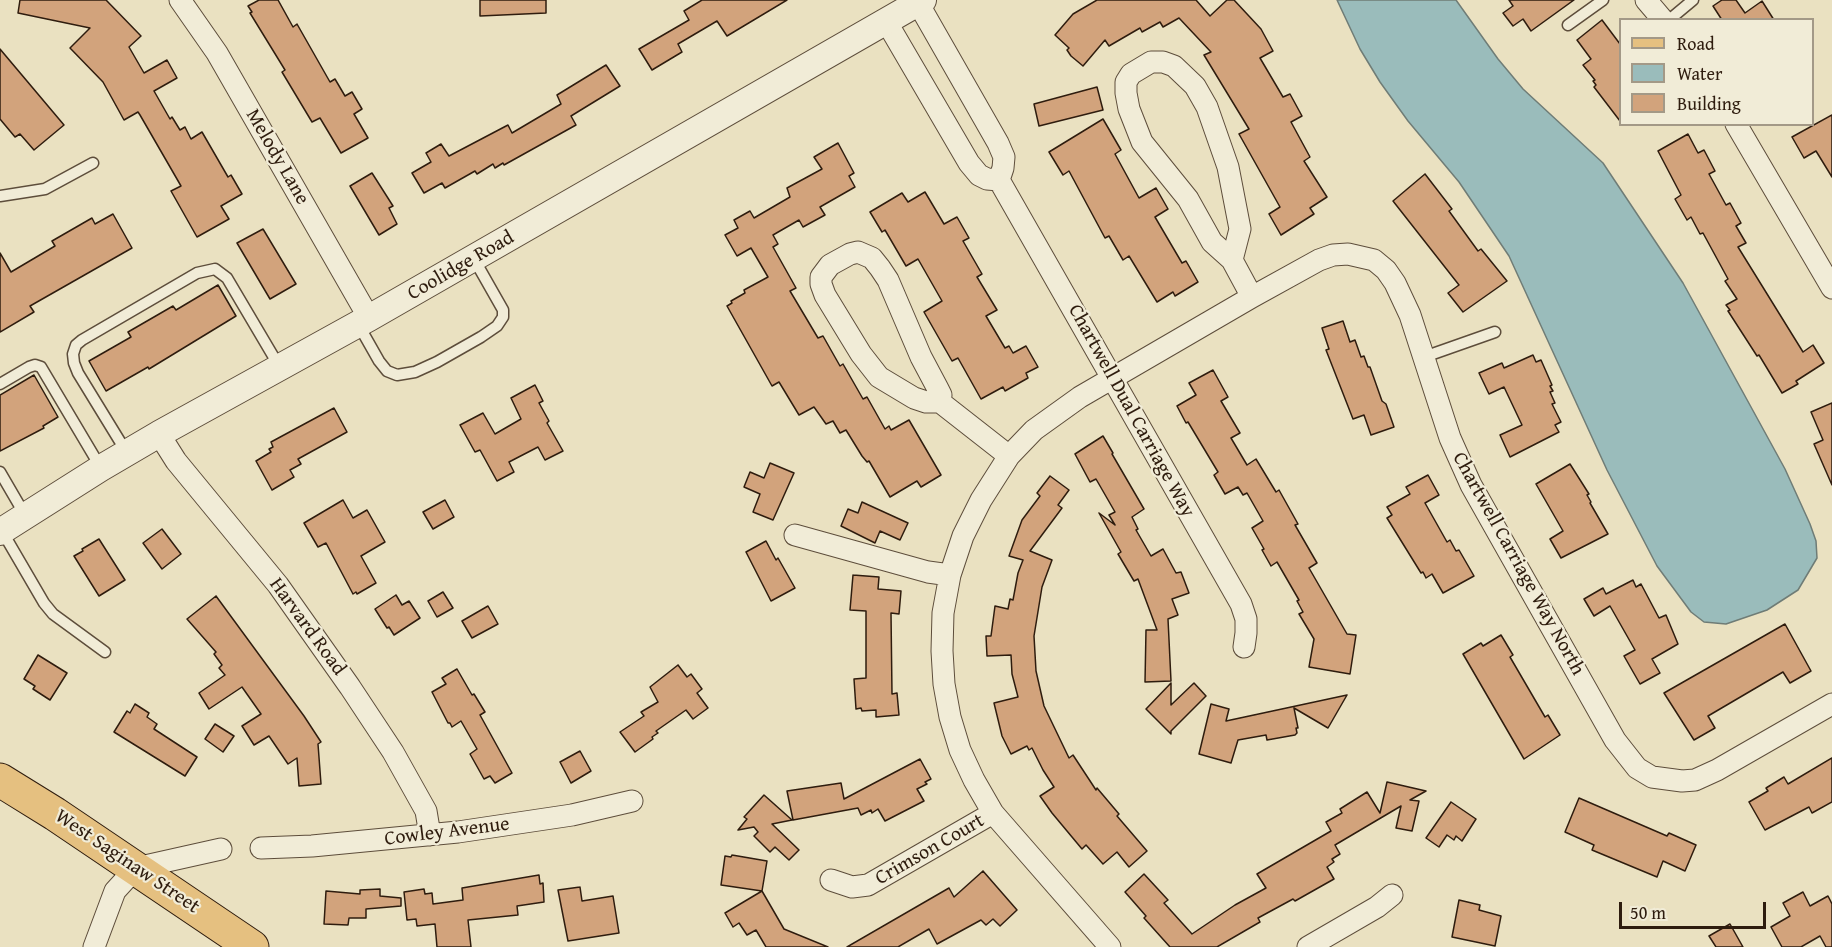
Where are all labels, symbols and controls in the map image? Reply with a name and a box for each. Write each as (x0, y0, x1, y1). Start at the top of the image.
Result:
legend (1619, 18, 1814, 126)
text: Road (1677, 30, 1715, 57)
text: Water (1677, 60, 1722, 87)
text: Building (1677, 90, 1741, 117)
street label: Melody Lane (240, 105, 314, 209)
street label: Coolidge Road (404, 226, 518, 306)
street label: Chartwell Dual Carriage Way (1062, 301, 1200, 521)
street label: Chartwell Carriage Way North (1447, 448, 1589, 680)
street label: Harvard Road (264, 573, 350, 681)
street label: West Saginaw Street (50, 805, 204, 919)
street label: Crimson Court (871, 809, 989, 891)
street label: Cowley Avenue (383, 812, 511, 852)
scale bar (1622, 890, 1769, 928)
text: 50 m (1630, 899, 1666, 926)

